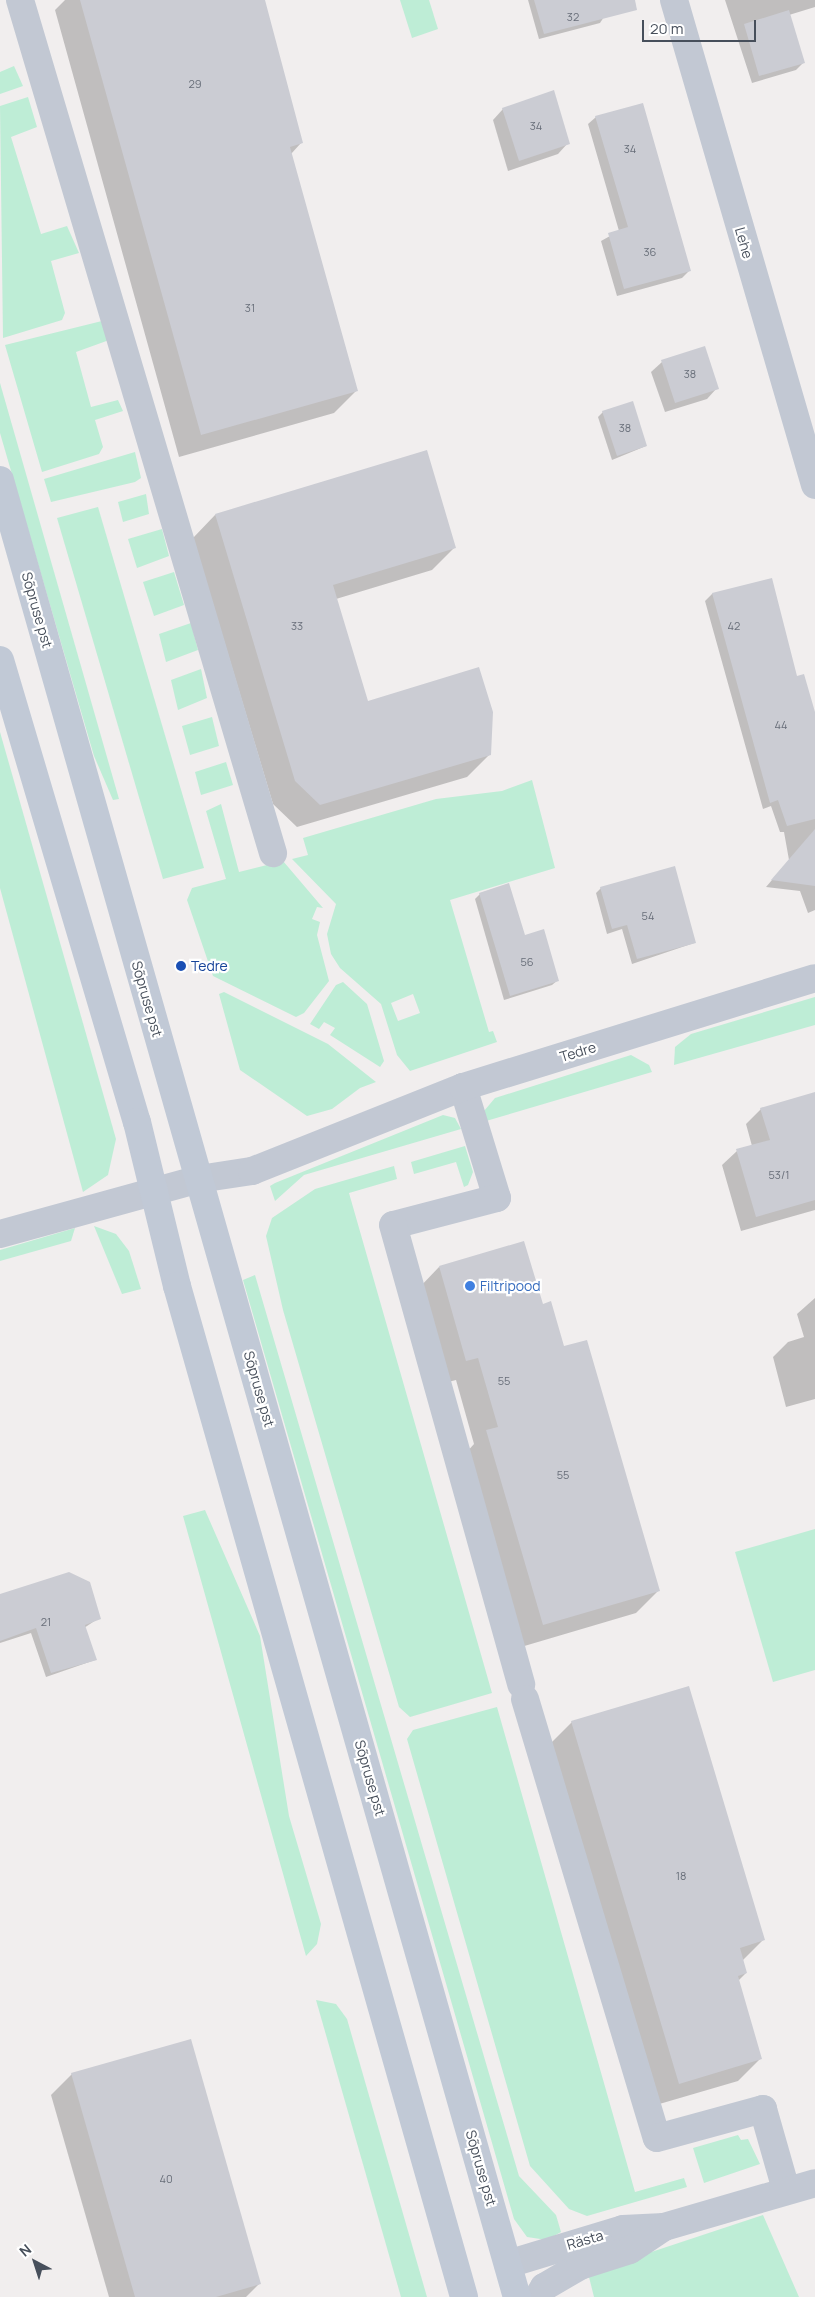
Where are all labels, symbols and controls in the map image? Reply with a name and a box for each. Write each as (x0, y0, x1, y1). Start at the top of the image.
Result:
house number: 32 (567, 10, 579, 24)
scale bar (645, 10, 759, 42)
text: 20 m (650, 18, 683, 39)
house number: 29 (188, 77, 202, 91)
house number: 34 (530, 119, 542, 133)
house number: 34 (624, 142, 636, 156)
street label: Lehe (732, 225, 756, 261)
house number: 36 (644, 245, 656, 259)
house number: 31 (245, 301, 255, 315)
house number: 38 (684, 367, 696, 381)
house number: 38 (619, 421, 631, 435)
street label: Sõpruse pst (18, 570, 56, 650)
house number: 33 (291, 619, 303, 633)
house number: 42 (728, 619, 740, 633)
house number: 44 (774, 718, 788, 732)
house number: 54 (642, 909, 654, 923)
house number: 56 (520, 955, 534, 969)
place label: Tedre (191, 958, 228, 974)
street label: Sõpruse pst (128, 959, 166, 1039)
marker: Tedre (175, 960, 187, 972)
street label: Tedre (558, 1039, 598, 1065)
house number: 53/1 (769, 1168, 789, 1182)
place label: Filtripood (480, 1278, 541, 1294)
marker: Filtripood (464, 1280, 476, 1292)
street label: Sõpruse pst (240, 1349, 278, 1429)
house number: 55 (498, 1374, 510, 1388)
house number: 55 (557, 1468, 569, 1482)
house number: 21 (41, 1615, 51, 1629)
street label: Sõpruse pst (351, 1738, 389, 1818)
house number: 18 (676, 1869, 686, 1883)
street label: Sõpruse pst (462, 2128, 500, 2208)
house number: 40 (159, 2172, 173, 2186)
street label: Rästa (565, 2227, 605, 2253)
north arrow (10, 2237, 60, 2287)
text: N (15, 2240, 35, 2261)

